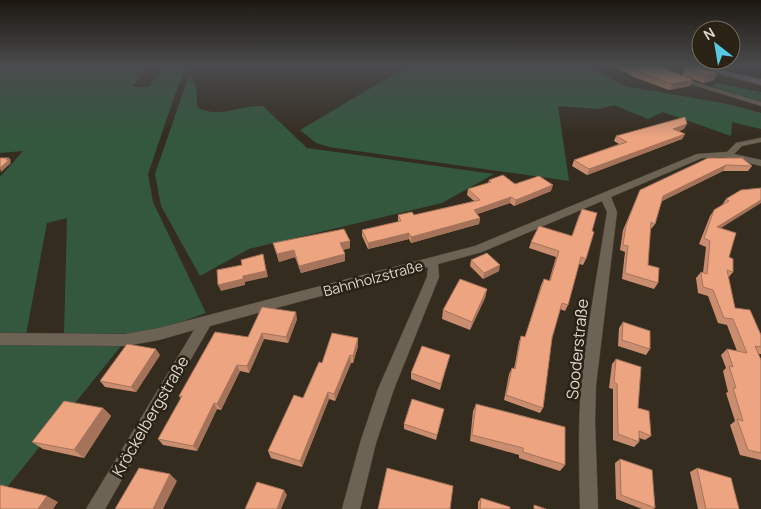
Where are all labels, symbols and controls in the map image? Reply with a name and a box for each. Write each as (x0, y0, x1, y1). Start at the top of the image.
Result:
north arrow (691, 20, 741, 70)
text: N (700, 23, 718, 44)
street label: Bahnholzstraße (321, 256, 425, 300)
street label: Sooderstraße (561, 298, 593, 400)
street label: Kröckelbergstraße (106, 352, 194, 480)

